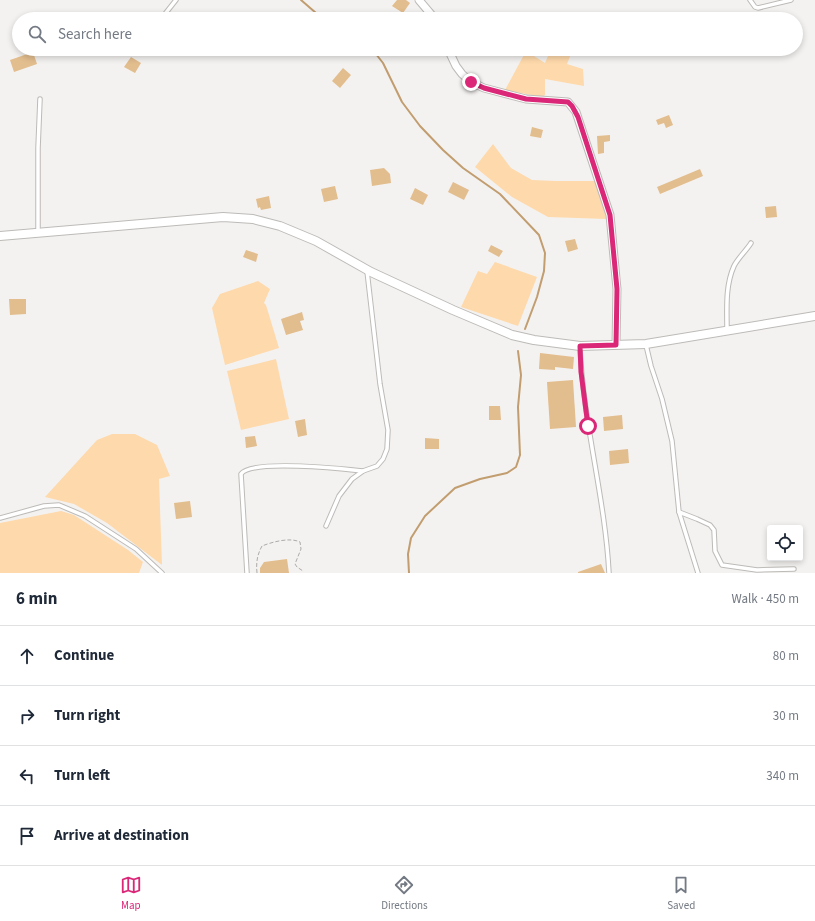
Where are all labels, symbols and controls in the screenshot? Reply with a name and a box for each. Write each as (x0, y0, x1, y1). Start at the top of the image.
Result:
search box (12, 12, 803, 56)
icon: search (26, 23, 48, 45)
text: Search here (58, 24, 132, 45)
route end (462, 73, 480, 91)
route start (579, 417, 597, 435)
map controls (767, 525, 803, 561)
button: locate (767, 525, 803, 561)
text: 6 min (16, 587, 57, 611)
text: Walk · 450 m (731, 590, 799, 608)
icon: ahead (16, 645, 38, 667)
text: Continue (54, 645, 114, 666)
text: 80 m (773, 647, 799, 665)
icon: right (16, 705, 38, 727)
text: Turn right (54, 705, 120, 726)
text: 30 m (773, 707, 799, 725)
icon: left (16, 765, 38, 787)
text: Turn left (54, 765, 110, 786)
text: 340 m (766, 767, 799, 785)
icon: arrive (16, 825, 38, 847)
text: Arrive at destination (54, 825, 189, 846)
tab: Map (120, 874, 142, 913)
tab: Directions (381, 874, 428, 913)
tab: Saved (667, 874, 695, 913)

